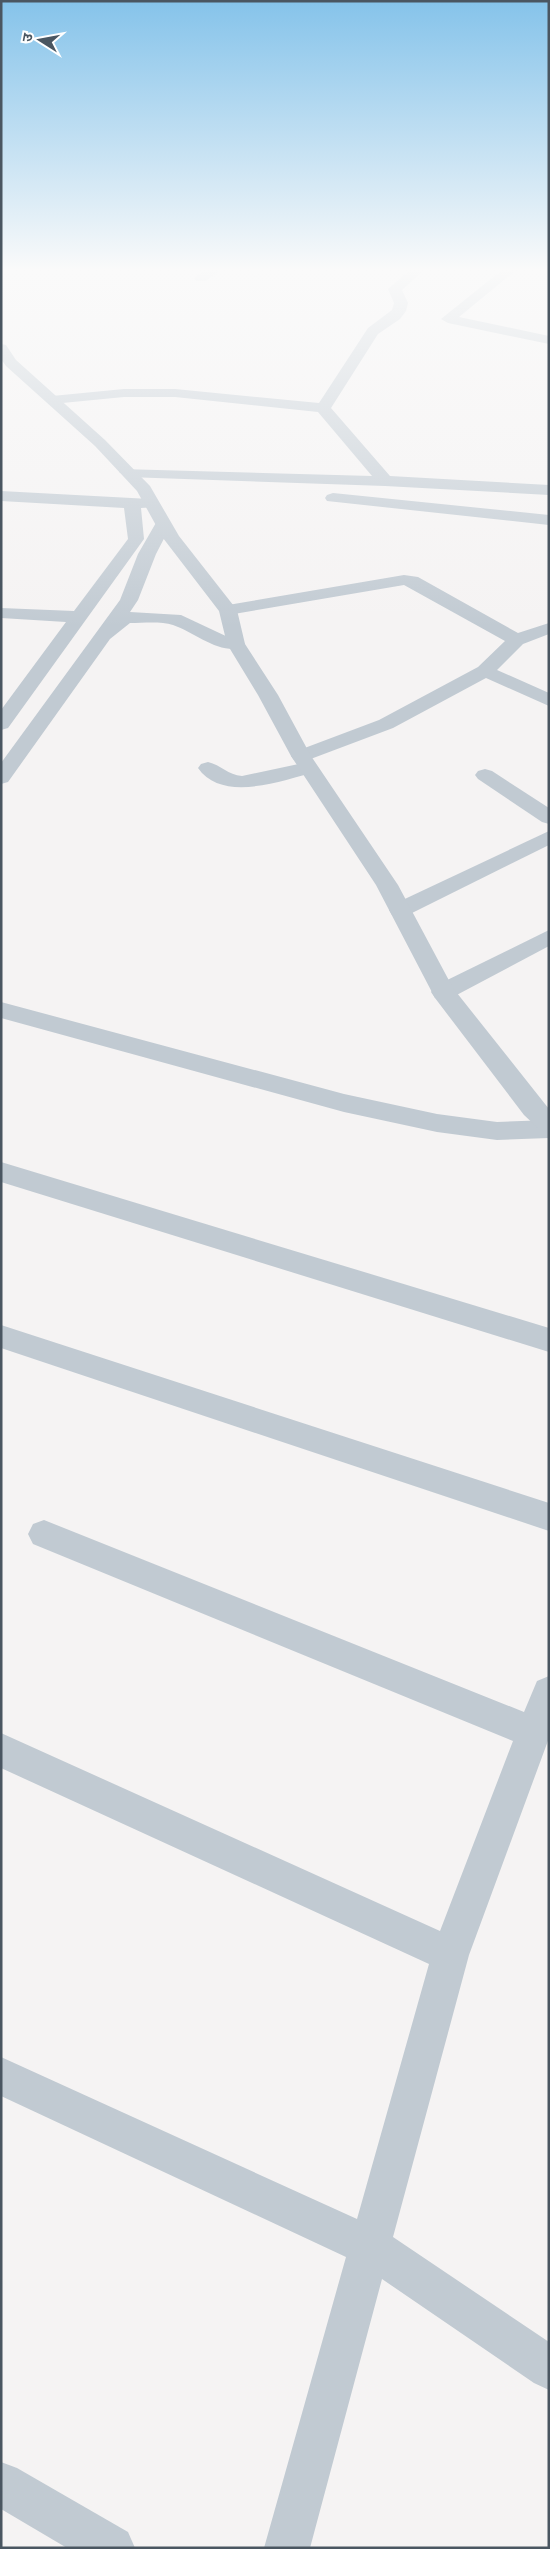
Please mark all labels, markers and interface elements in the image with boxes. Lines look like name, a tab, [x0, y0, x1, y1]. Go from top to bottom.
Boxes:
north arrow	[15, 15, 65, 65]
text: उ	[19, 31, 36, 43]

